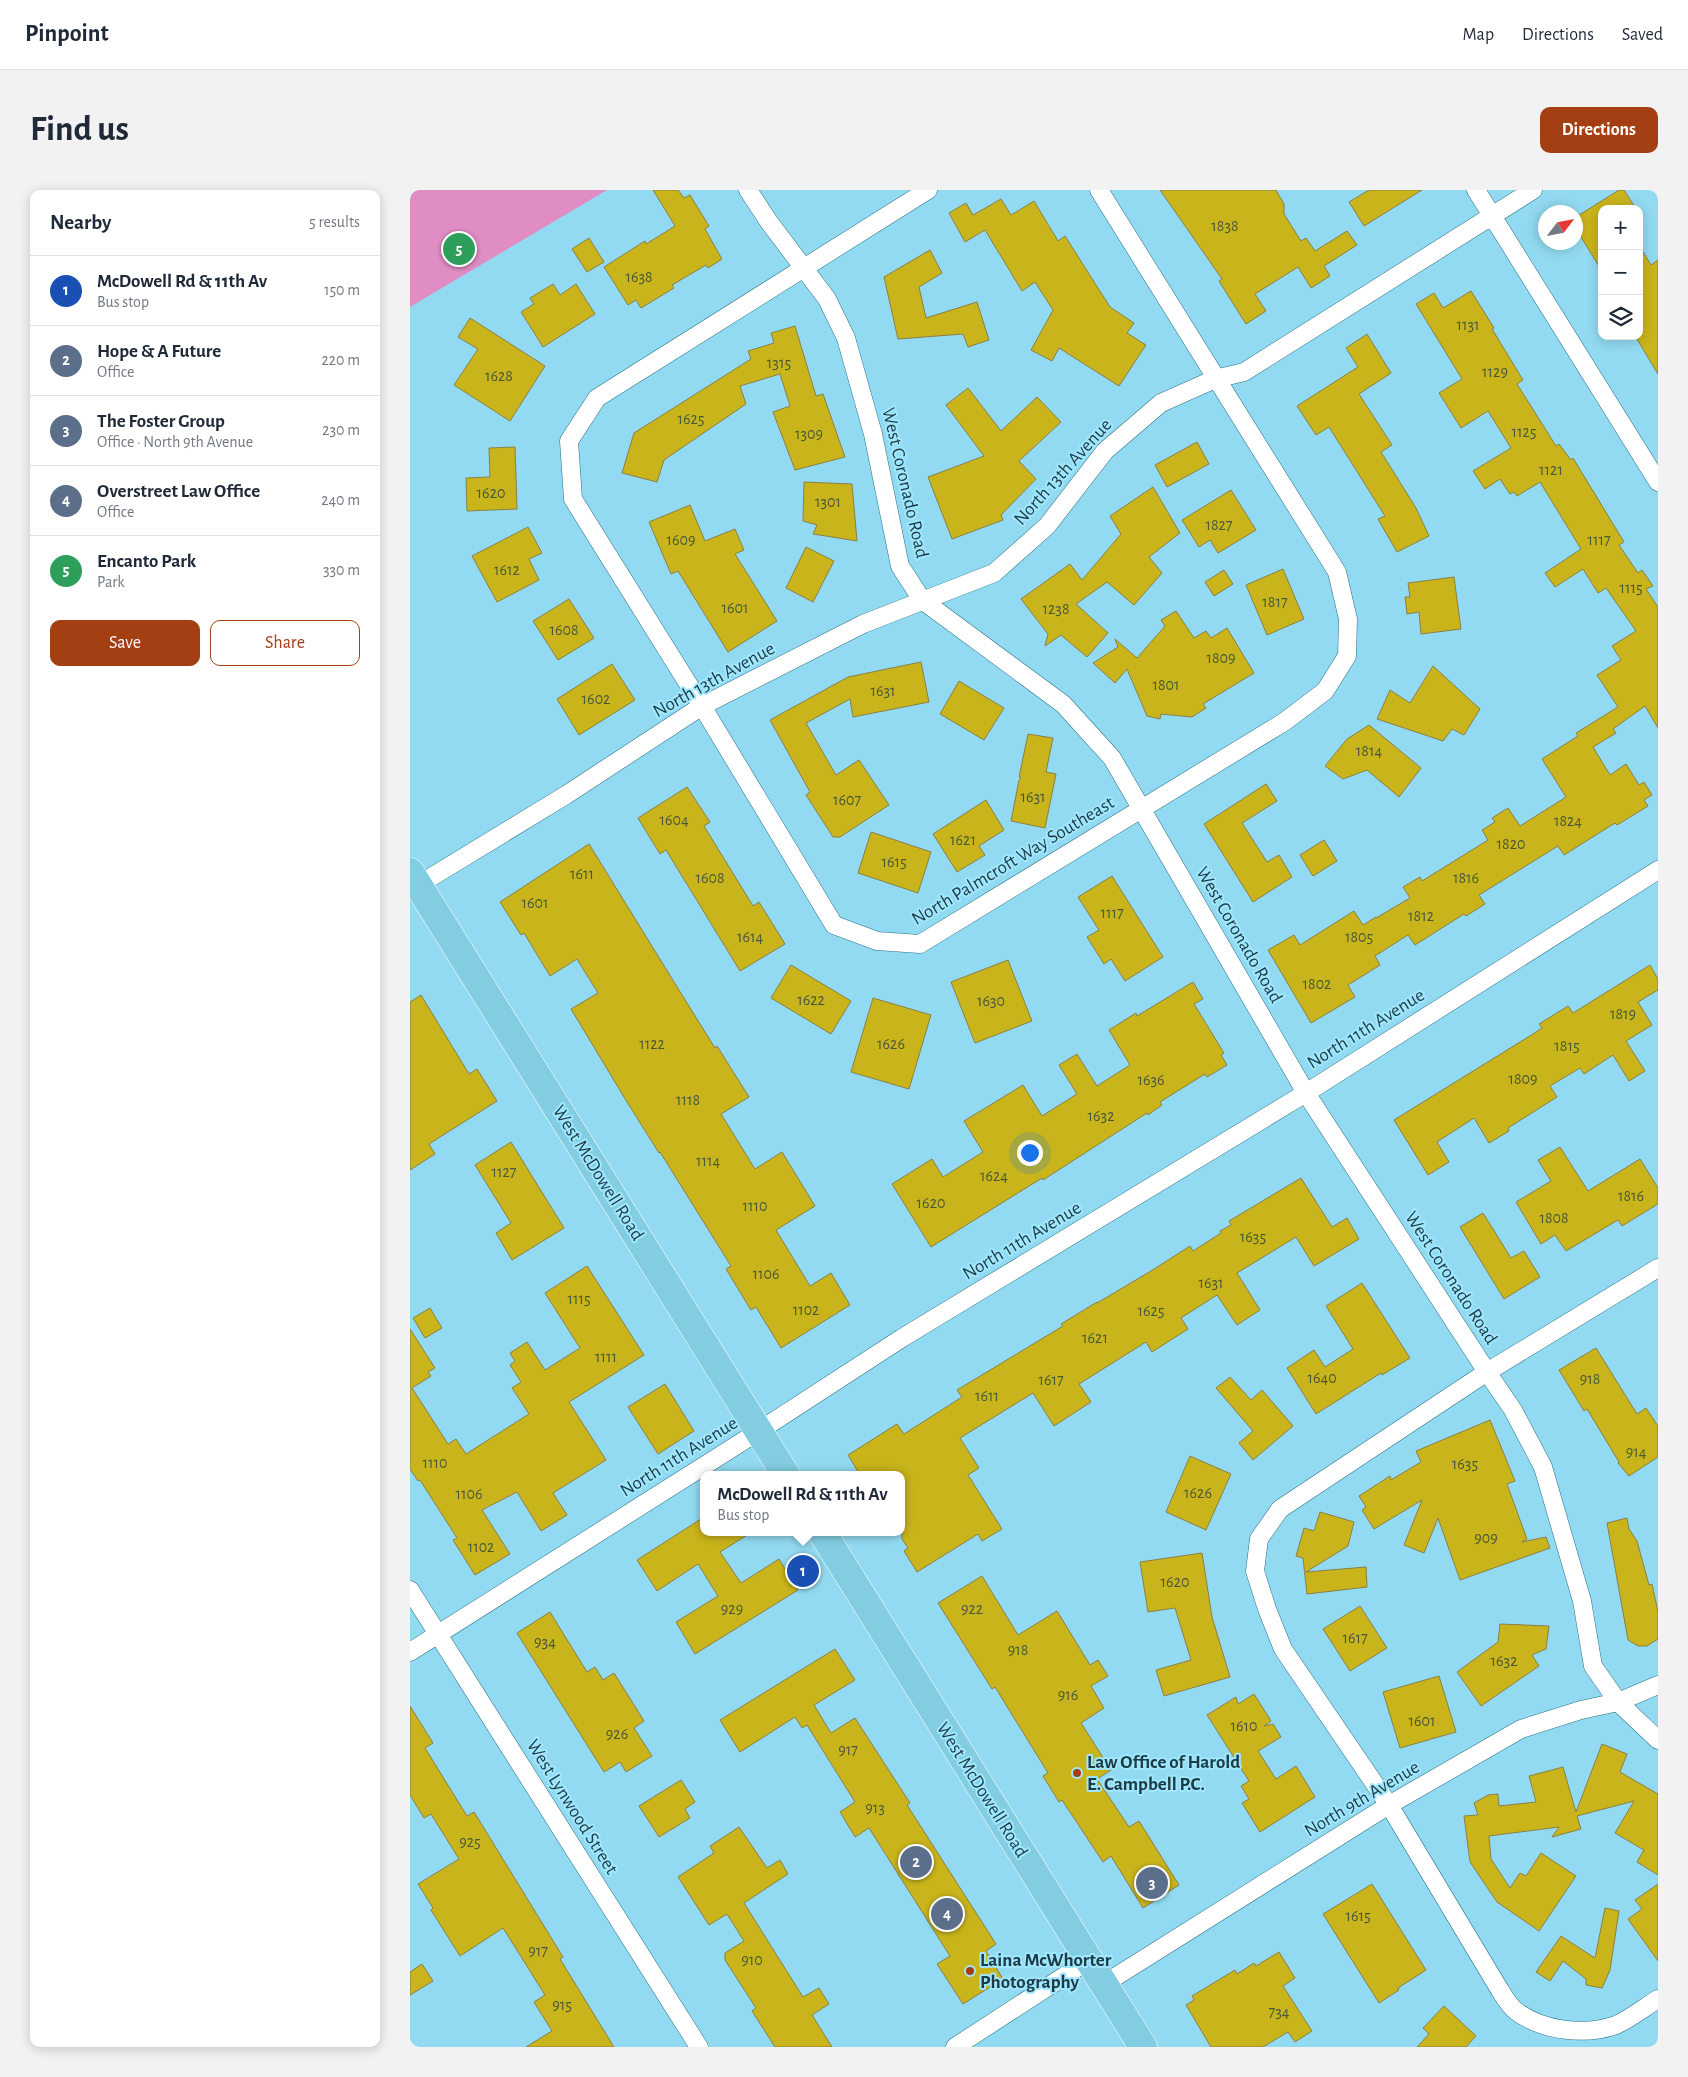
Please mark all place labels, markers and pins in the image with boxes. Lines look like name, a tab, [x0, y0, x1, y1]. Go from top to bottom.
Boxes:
pin: 5	[443, 230, 475, 268]
pin: 1	[787, 1552, 819, 1590]
place label: Law Office of Harold E. Campbell P.C.	[1087, 1753, 1240, 1794]
marker: Law Office of Harold E. Campbell P.C.	[1071, 1767, 1083, 1779]
pin: 2	[900, 1843, 932, 1881]
pin: 3	[1136, 1864, 1168, 1902]
pin: 4	[931, 1895, 963, 1933]
place label: Laina McWhorter Photography	[980, 1951, 1112, 1992]
marker: Laina McWhorter Photography	[964, 1965, 976, 1977]

